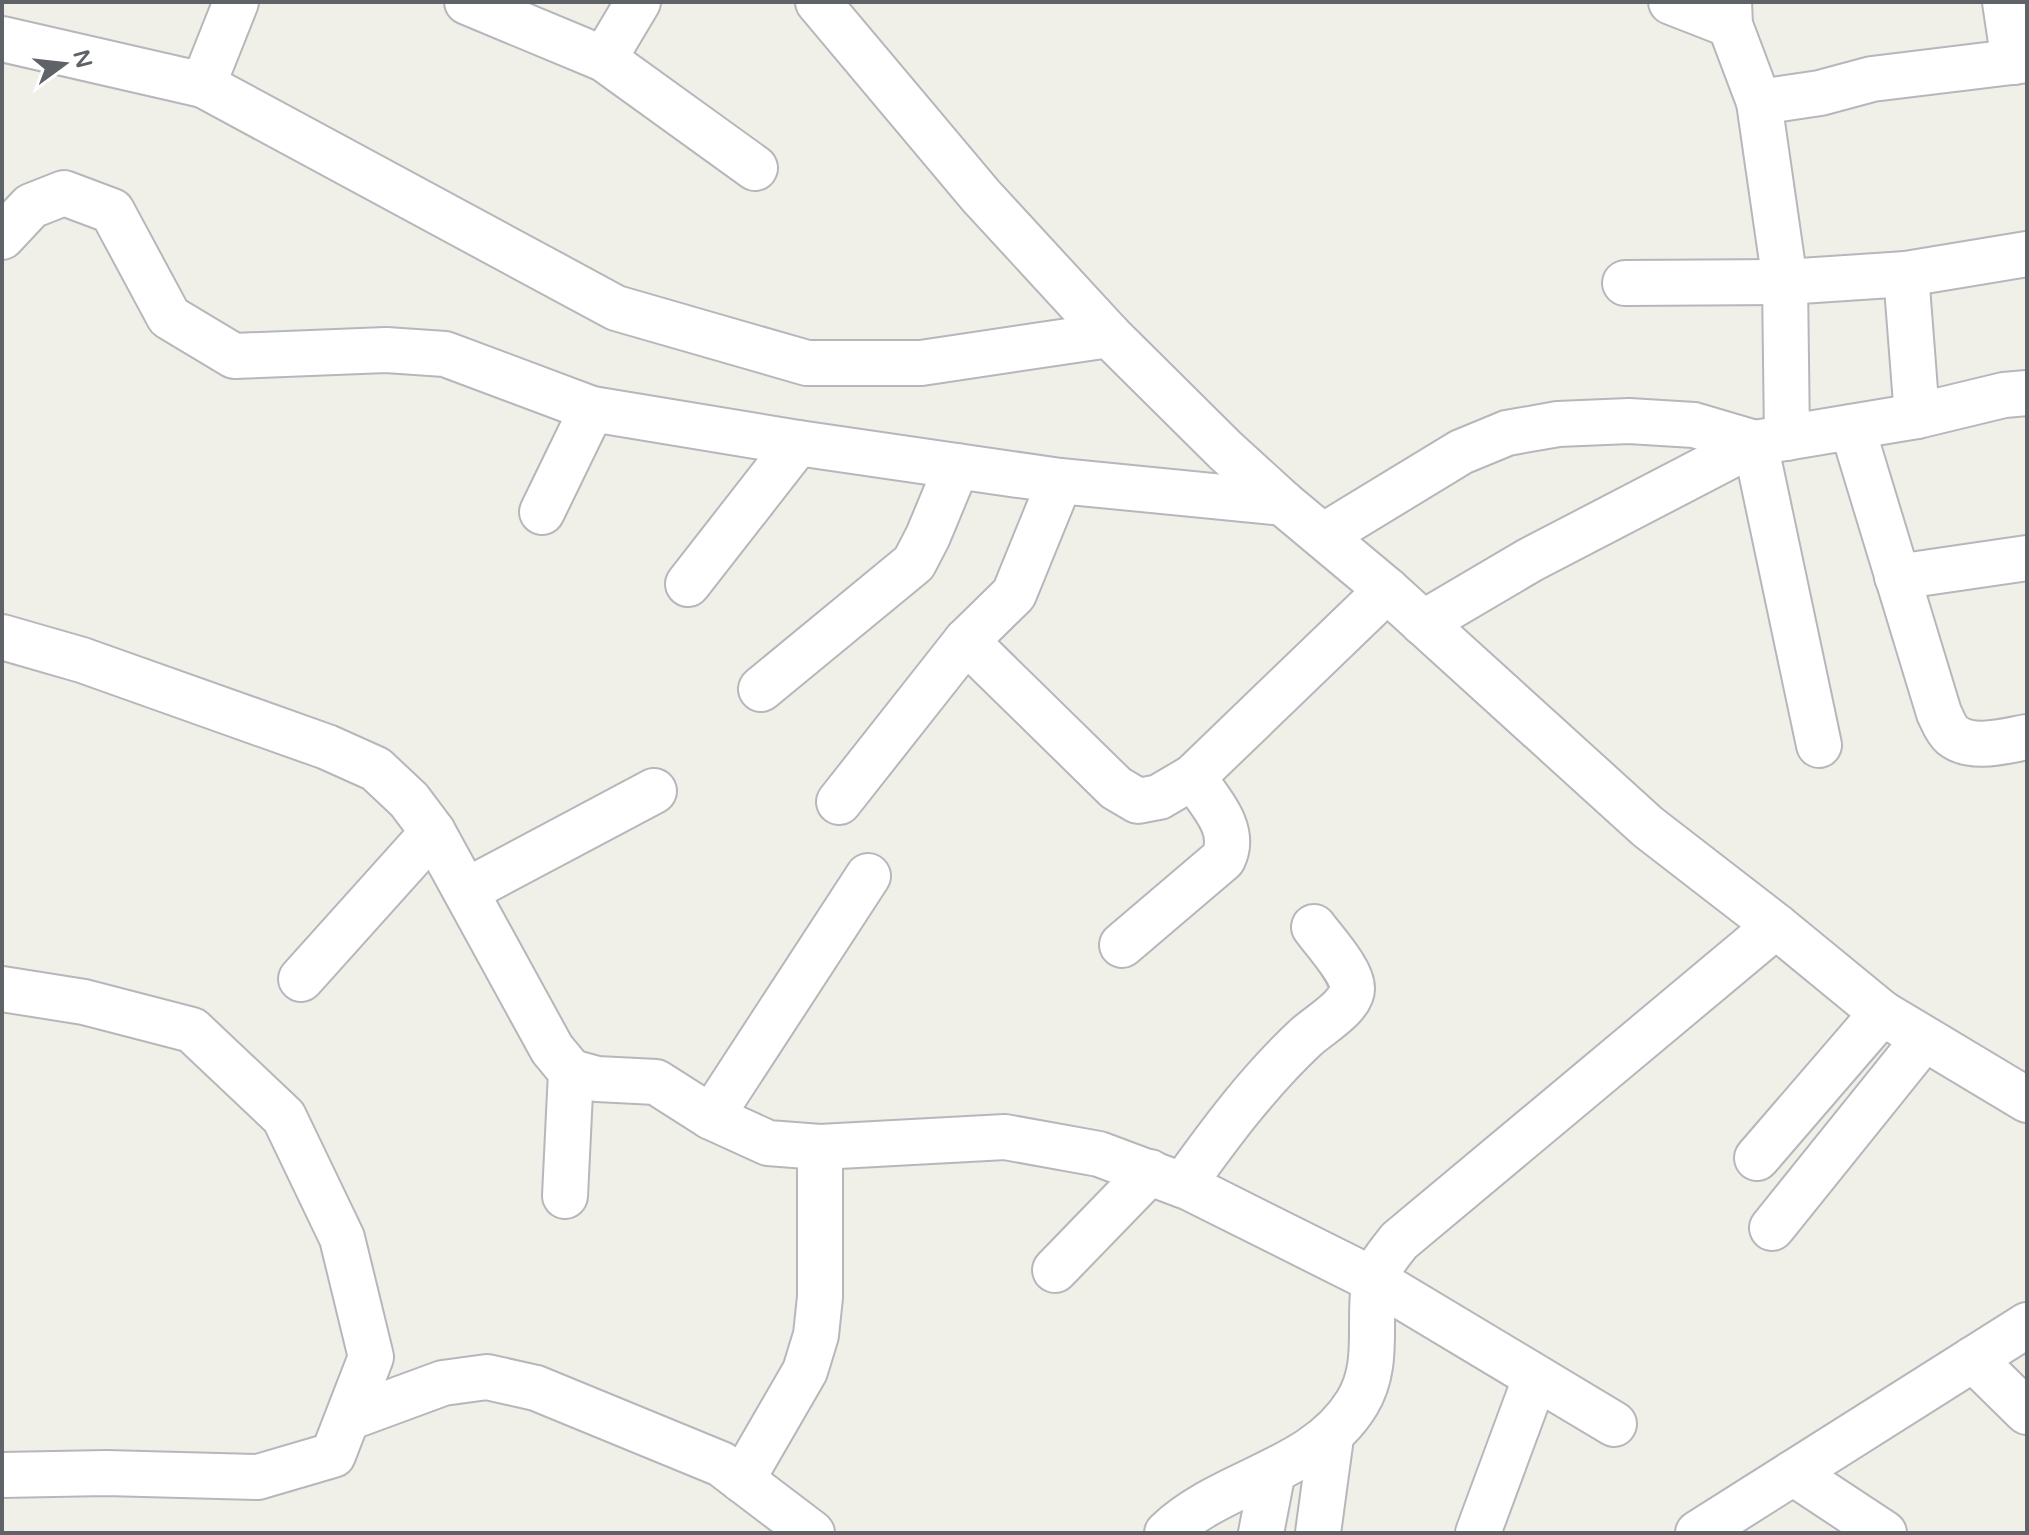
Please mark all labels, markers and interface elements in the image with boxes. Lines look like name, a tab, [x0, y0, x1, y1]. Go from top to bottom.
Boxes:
north arrow	[24, 24, 104, 104]
text: N	[68, 47, 97, 71]

